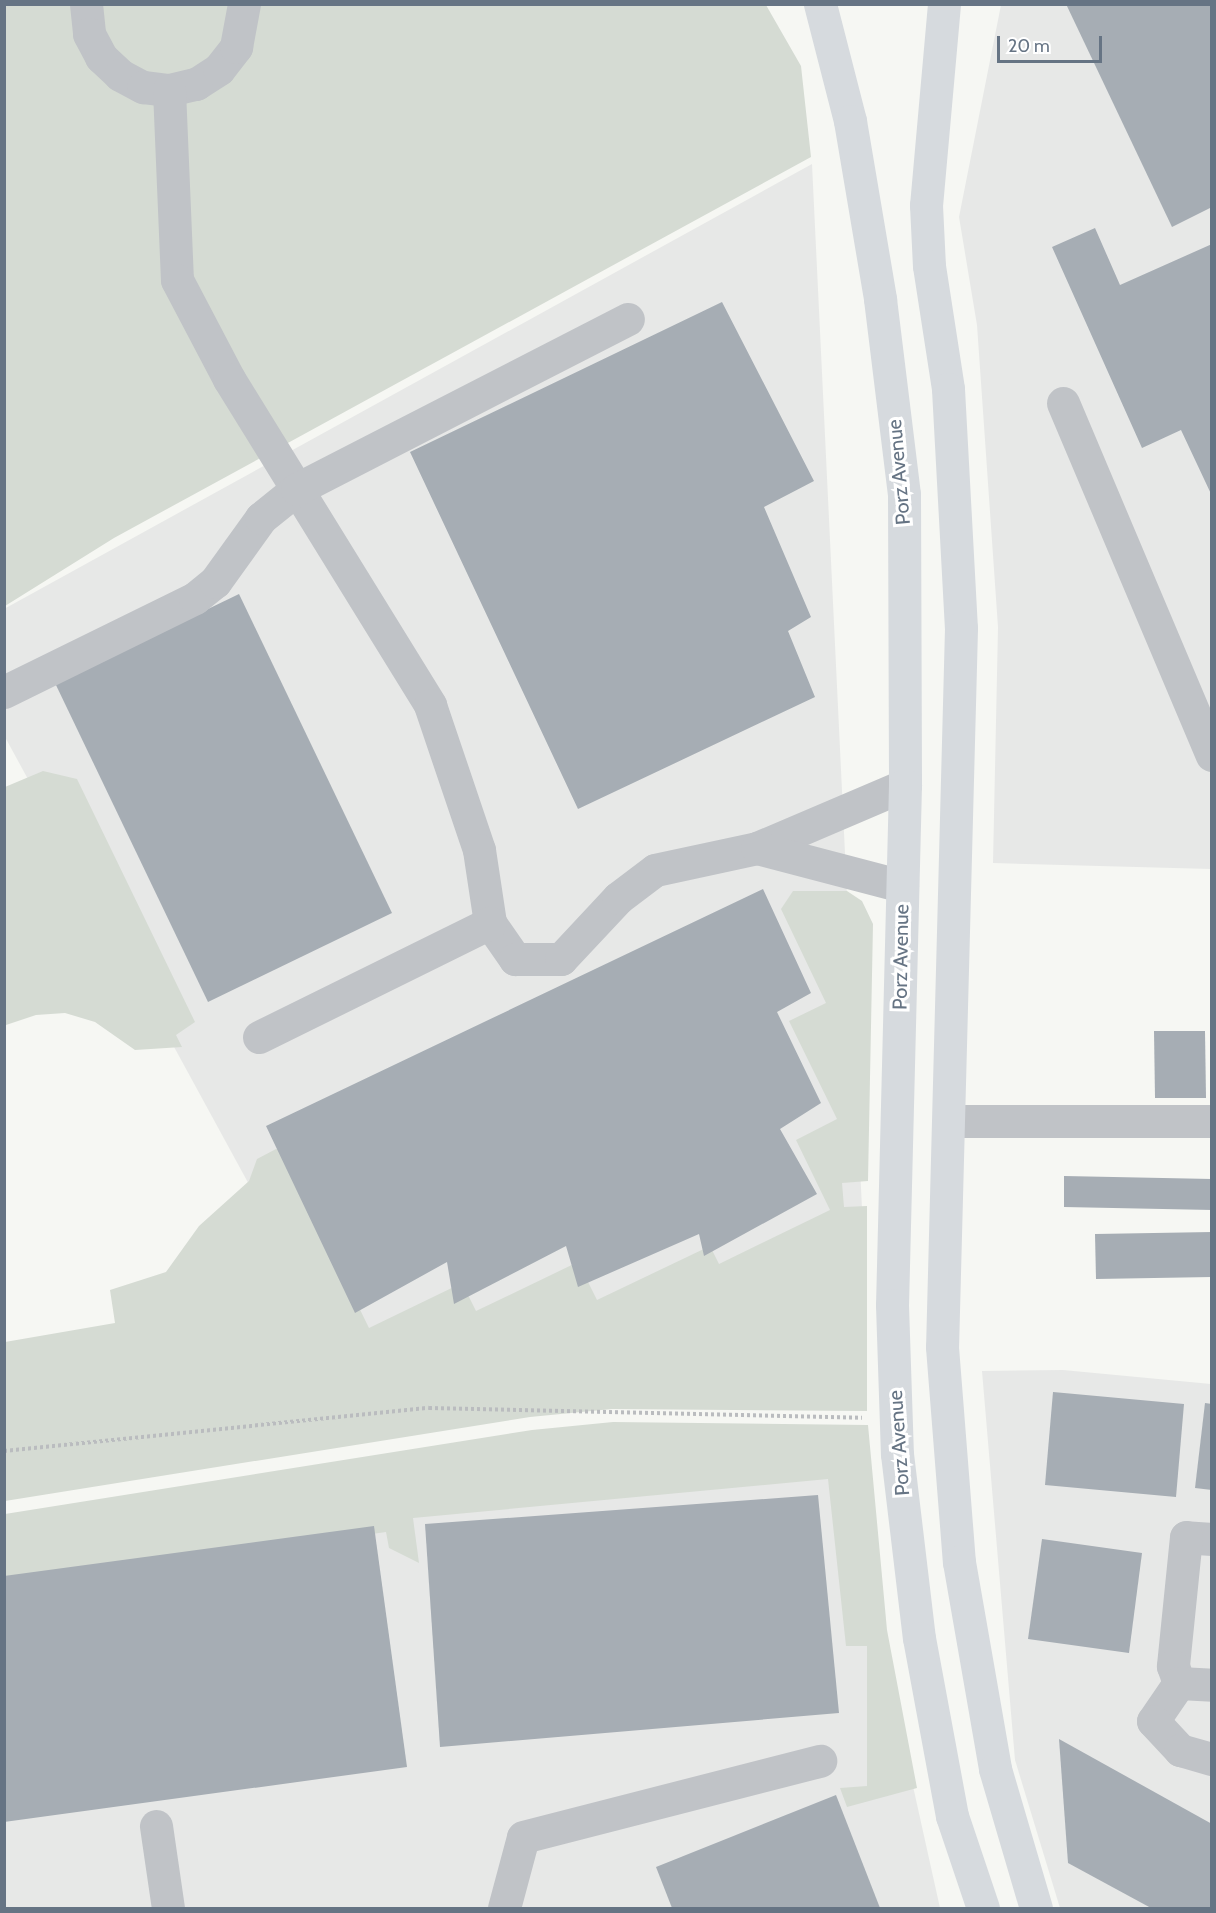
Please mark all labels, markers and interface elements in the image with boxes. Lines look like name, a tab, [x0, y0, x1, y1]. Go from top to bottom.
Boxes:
scale bar	[1000, 24, 1105, 62]
text: 20 m	[1008, 35, 1050, 57]
street label: Porz Avenue	[882, 418, 916, 526]
street label: Porz Avenue	[888, 904, 914, 1010]
street label: Porz Avenue	[883, 1389, 915, 1497]

